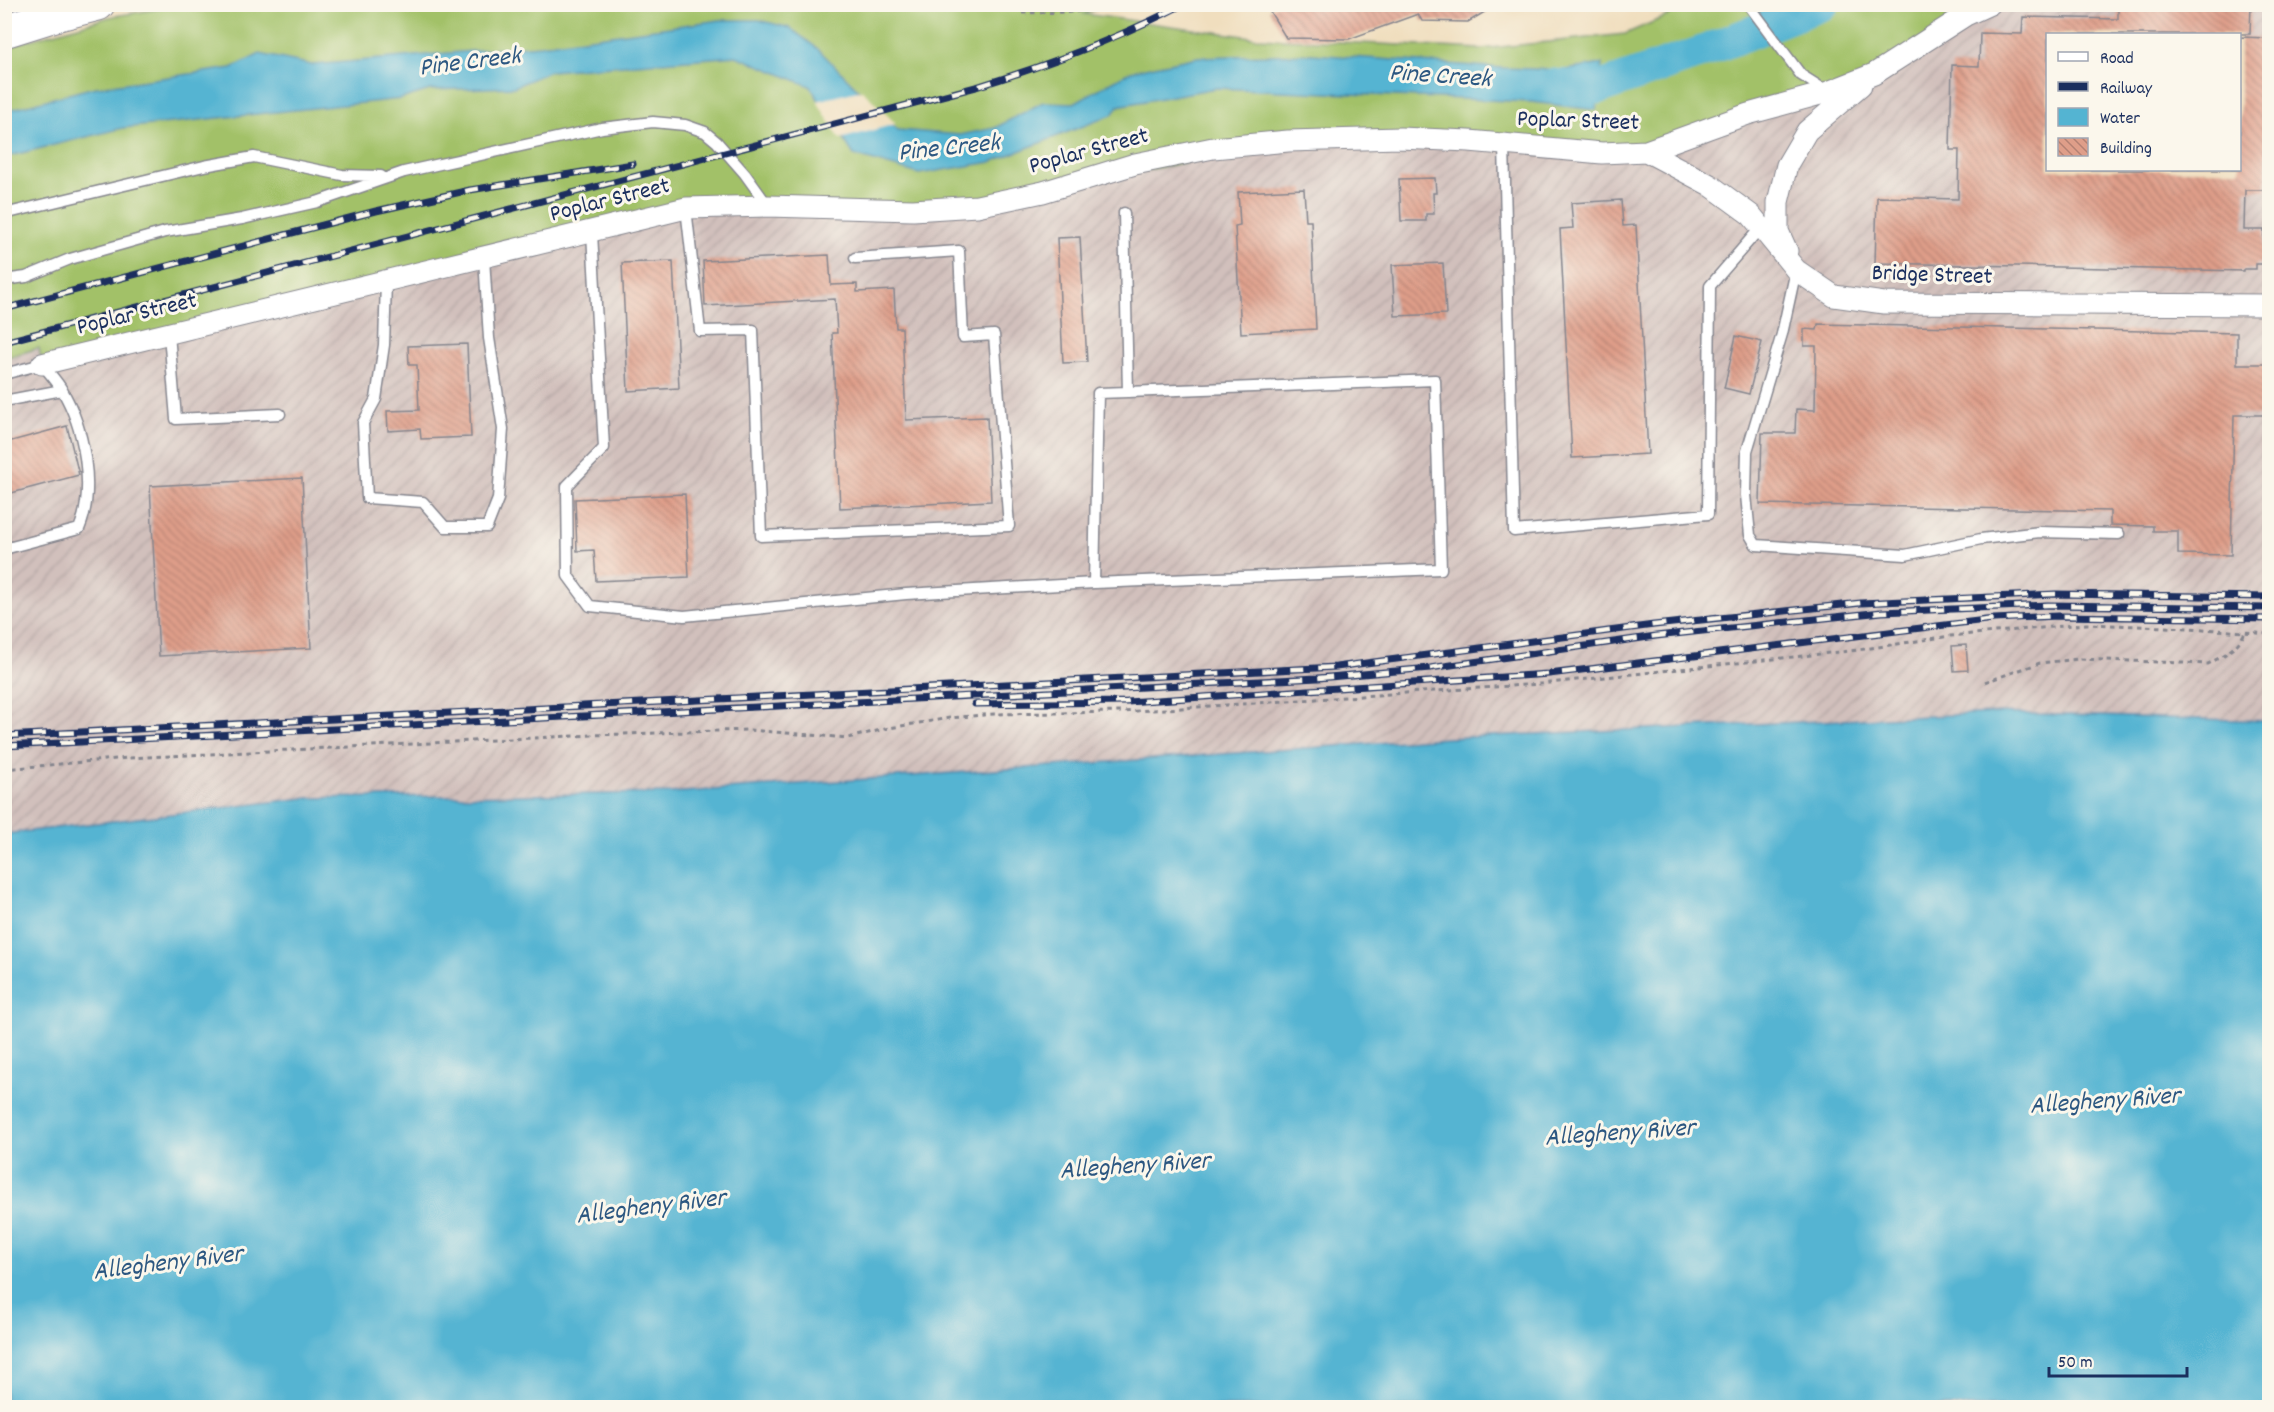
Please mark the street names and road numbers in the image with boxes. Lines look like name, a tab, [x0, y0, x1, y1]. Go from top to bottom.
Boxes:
street label: Poplar Street	[1516, 103, 1640, 141]
street label: Poplar Street	[1026, 120, 1153, 184]
street label: Poplar Street	[547, 170, 674, 232]
street label: Bridge Street	[1871, 257, 1993, 295]
street label: Poplar Street	[74, 285, 201, 345]

